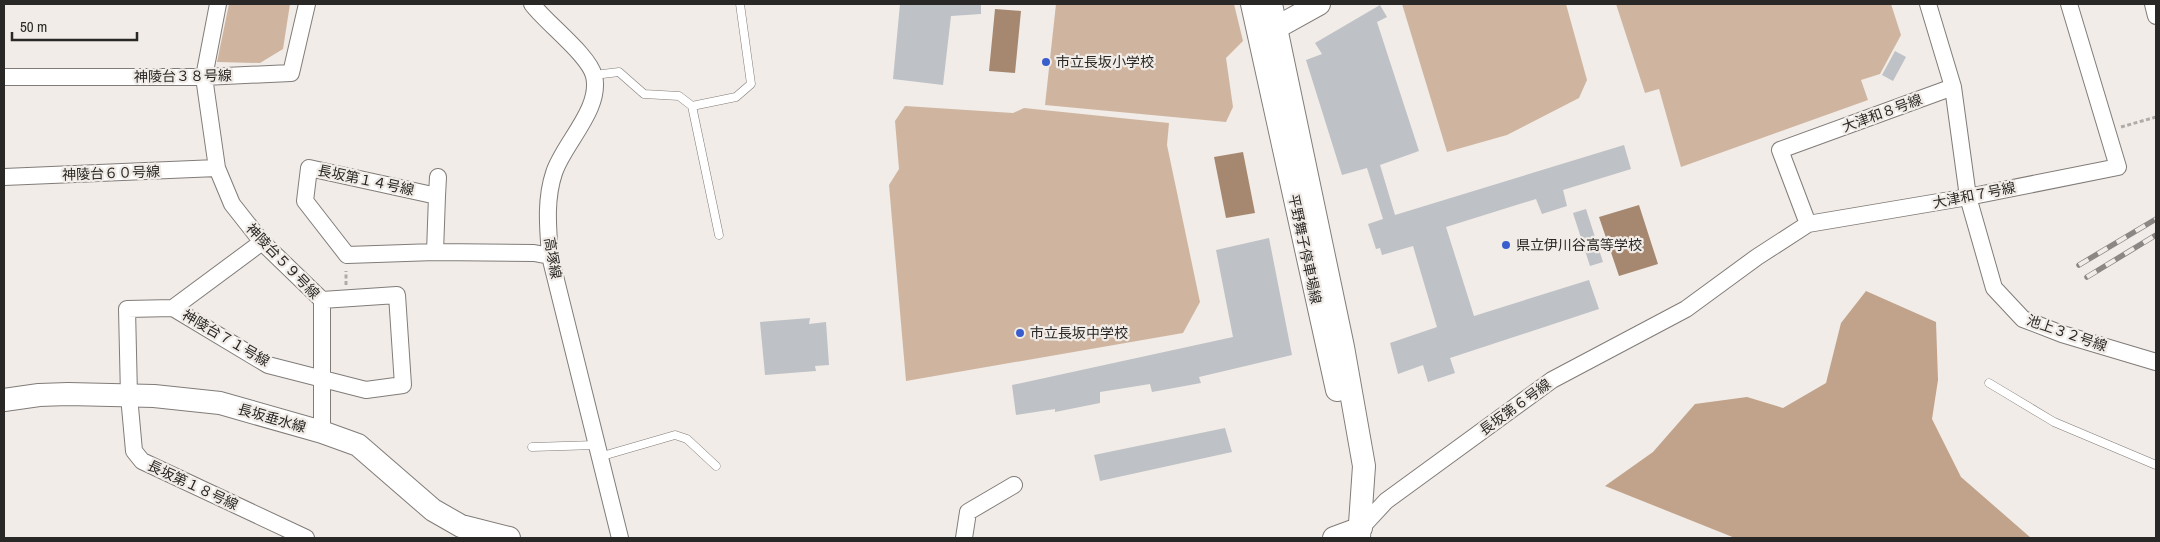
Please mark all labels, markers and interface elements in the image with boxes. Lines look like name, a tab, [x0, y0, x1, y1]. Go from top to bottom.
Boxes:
scale bar	[12, 10, 138, 42]
text: 50 m	[20, 16, 47, 37]
place label: 市立長坂小学校	[1056, 53, 1154, 71]
marker: 市立長坂小学校	[1040, 56, 1052, 68]
street label: 神陵台３８号線	[134, 66, 232, 86]
street label: 大津和８号線	[1839, 90, 1925, 136]
street label: 長坂第１４号線	[316, 161, 416, 199]
street label: 神陵台６０号線	[62, 162, 160, 184]
street label: 大津和７号線	[1931, 178, 2017, 212]
street label: 平野舞子停車場線	[1285, 192, 1325, 306]
street label: 神陵台５９号線	[242, 220, 324, 302]
street label: 高塚線	[540, 236, 566, 280]
place label: 県立伊川谷高等学校	[1516, 236, 1642, 254]
marker: 県立伊川谷高等学校	[1500, 239, 1512, 251]
street label: 神陵台７１号線	[179, 306, 273, 370]
street label: 池上３２号線	[2024, 311, 2110, 355]
place label: 市立長坂中学校	[1030, 324, 1128, 342]
marker: 市立長坂中学校	[1014, 327, 1026, 339]
street label: 長坂第６号線	[1476, 375, 1554, 439]
street label: 長坂垂水線	[236, 400, 308, 436]
street label: 長坂第１８号線	[145, 456, 241, 514]

